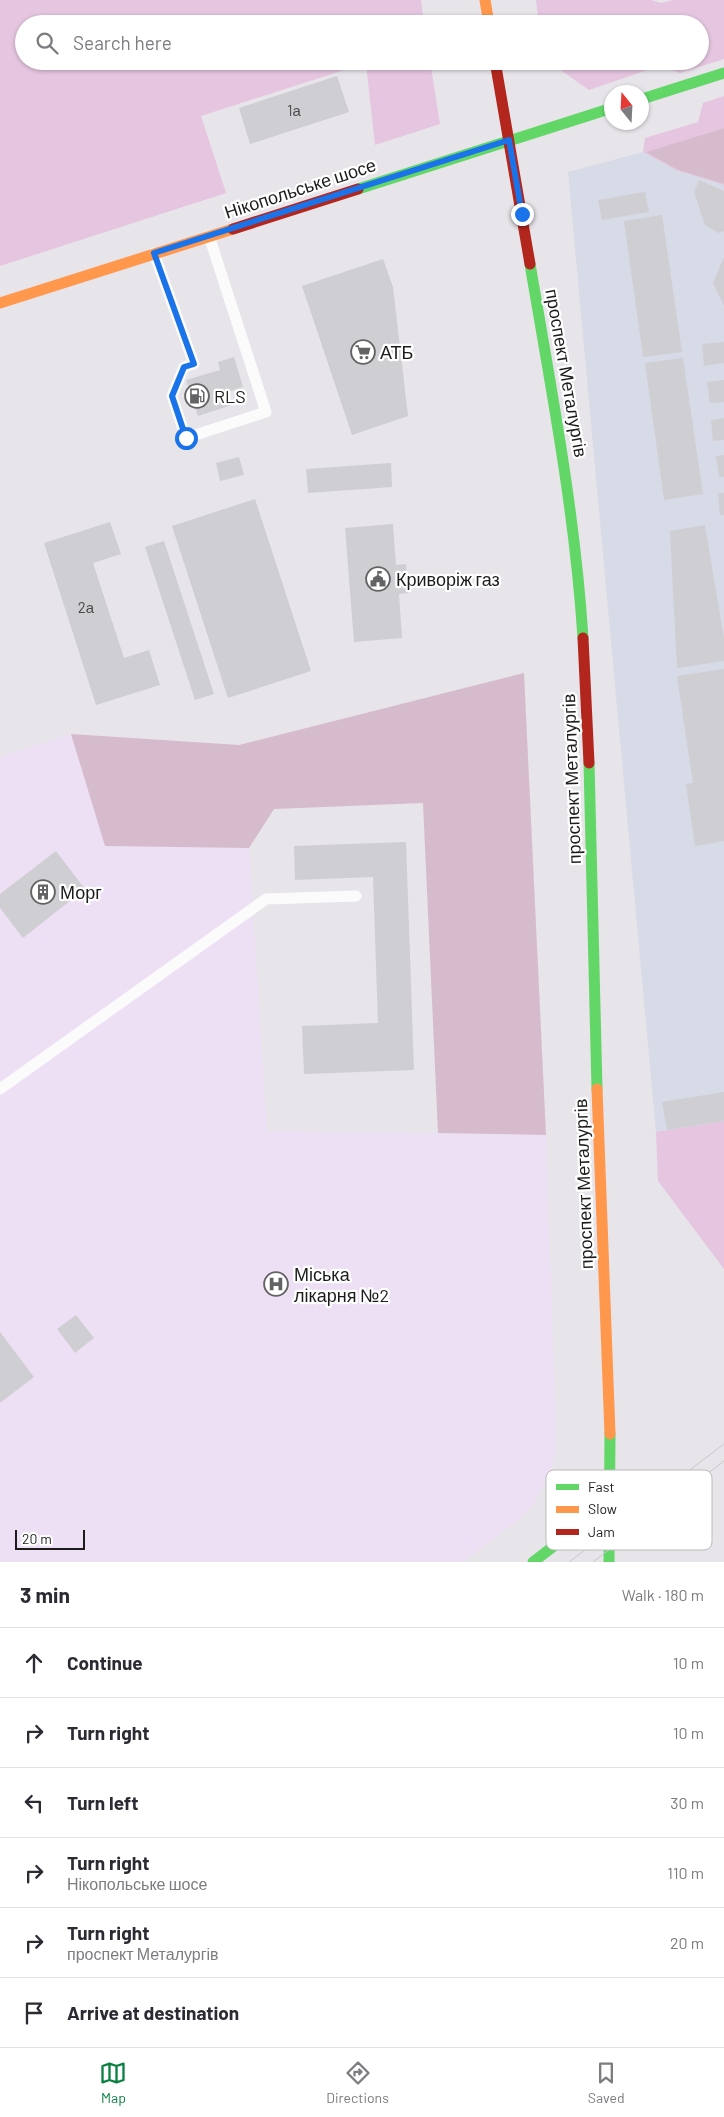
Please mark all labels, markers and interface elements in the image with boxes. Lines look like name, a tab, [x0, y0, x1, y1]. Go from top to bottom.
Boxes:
search box	[15, 15, 709, 70]
icon: search	[33, 29, 61, 57]
text: Search here	[73, 31, 172, 54]
north arrow	[604, 85, 649, 130]
house number: 1а	[287, 101, 301, 119]
street label: Нікопольське шосе	[222, 153, 378, 223]
route end	[511, 203, 534, 226]
street label: проспект Металургів	[541, 287, 593, 459]
supermarket icon: АТБ	[350, 339, 376, 365]
place label: АТБ	[380, 341, 413, 363]
fuel station icon: RLS	[184, 383, 210, 409]
place label: RLS	[214, 385, 246, 407]
route start	[175, 427, 198, 450]
public building icon: Криворіж газ	[365, 566, 391, 592]
place label: Криворіж газ	[396, 568, 500, 590]
house number: 2а	[78, 598, 95, 616]
street label: проспект Металургів	[557, 693, 585, 865]
building icon: Морг	[30, 879, 56, 905]
place label: Морг	[60, 881, 102, 903]
street label: проспект Металургів	[569, 1098, 597, 1270]
place label: Міська лікарня №2	[294, 1263, 389, 1306]
hospital icon: Міська лікарня №2	[263, 1271, 289, 1297]
legend	[546, 1470, 712, 1550]
text: Fast	[588, 1478, 614, 1495]
text: Slow	[588, 1500, 617, 1517]
text: Jam	[588, 1523, 615, 1540]
scale bar	[15, 1527, 85, 1550]
text: 20 m	[22, 1530, 52, 1547]
text: 3 min	[20, 1582, 70, 1607]
text: Walk · 180 m	[622, 1585, 704, 1604]
icon: ahead	[20, 1649, 48, 1677]
text: Continue	[67, 1651, 143, 1674]
text: 10 m	[673, 1653, 704, 1672]
icon: right	[20, 1719, 48, 1747]
text: Turn right	[67, 1721, 149, 1744]
text: 10 m	[673, 1723, 704, 1742]
icon: left	[20, 1789, 48, 1817]
text: Turn left	[67, 1791, 138, 1814]
text: 30 m	[670, 1793, 704, 1812]
text: Turn right	[67, 1851, 149, 1874]
icon: right	[20, 1859, 48, 1887]
text: 110 m	[667, 1863, 704, 1882]
text: Нікопольське шосе	[67, 1874, 207, 1893]
text: Turn right	[67, 1921, 149, 1944]
icon: right	[20, 1929, 48, 1957]
text: 20 m	[670, 1933, 704, 1952]
text: проспект Металургів	[67, 1944, 219, 1963]
icon: arrive	[20, 1999, 48, 2027]
text: Arrive at destination	[67, 2001, 239, 2024]
tab: Map	[99, 2059, 127, 2106]
tab: Directions	[326, 2059, 389, 2106]
tab: Saved	[588, 2059, 625, 2106]

